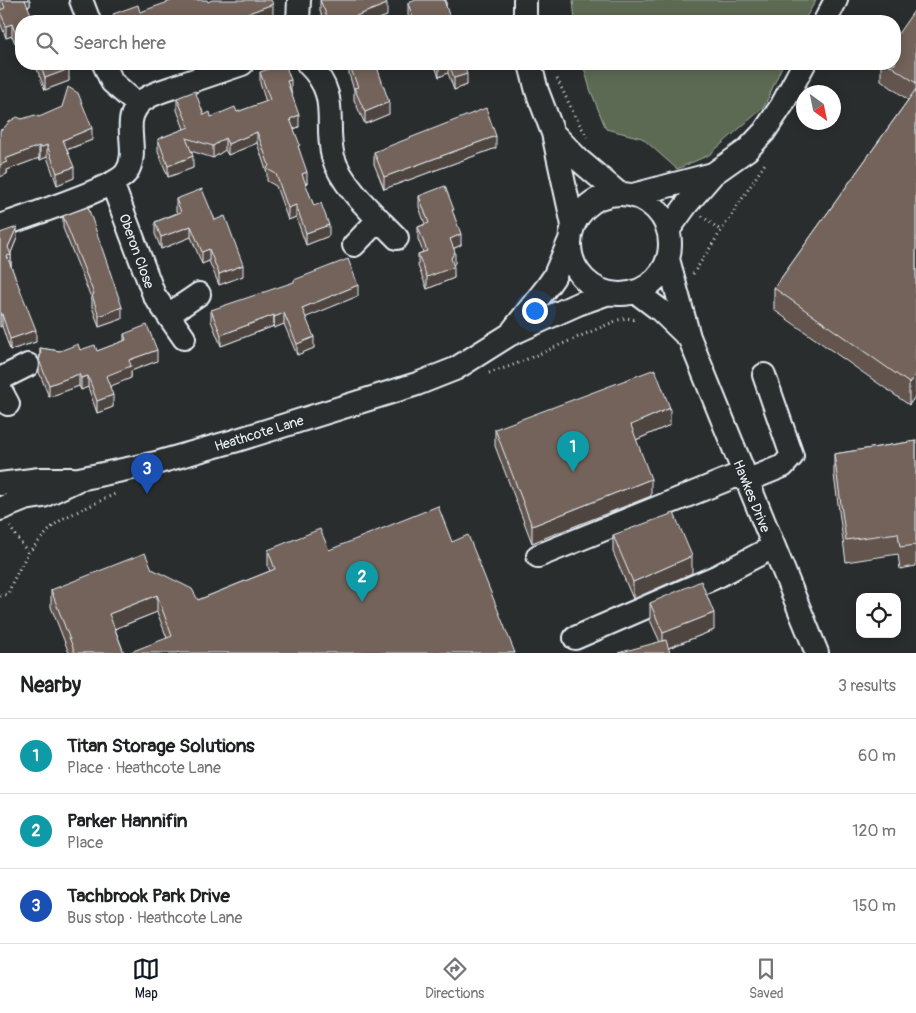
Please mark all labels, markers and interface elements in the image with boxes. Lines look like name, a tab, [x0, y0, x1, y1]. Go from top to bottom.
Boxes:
search box	[15, 15, 901, 70]
icon: search	[33, 29, 61, 57]
text: Search here	[73, 31, 166, 55]
north arrow	[796, 85, 841, 130]
street label: Oberon Close	[115, 211, 158, 291]
your location	[522, 298, 548, 324]
street label: Heathcote Lane	[212, 412, 306, 455]
pin: 1	[557, 431, 589, 472]
pin: 3	[131, 453, 163, 494]
street label: Hawkes Drive	[729, 457, 774, 535]
pin: 2	[346, 561, 378, 602]
map controls	[856, 593, 901, 638]
button: locate	[856, 593, 901, 638]
text: Nearby	[20, 672, 81, 699]
text: 3 results	[838, 676, 896, 696]
text: Titan Storage Solutions	[67, 734, 255, 758]
text: 1	[33, 746, 39, 766]
text: 60 m	[858, 746, 896, 766]
text: Place · Heathcote Lane	[67, 758, 221, 778]
text: Parker Hannifin	[67, 809, 188, 833]
text: 2	[32, 821, 40, 841]
text: 120 m	[852, 821, 896, 841]
text: Place	[67, 833, 103, 853]
text: Tachbrook Park Drive	[67, 884, 230, 908]
text: 3	[32, 896, 40, 916]
text: 150 m	[852, 896, 896, 916]
text: Bus stop · Heathcote Lane	[67, 908, 243, 928]
tab: Map	[132, 955, 160, 1002]
tab: Directions	[425, 955, 484, 1002]
tab: Saved	[749, 955, 784, 1002]

